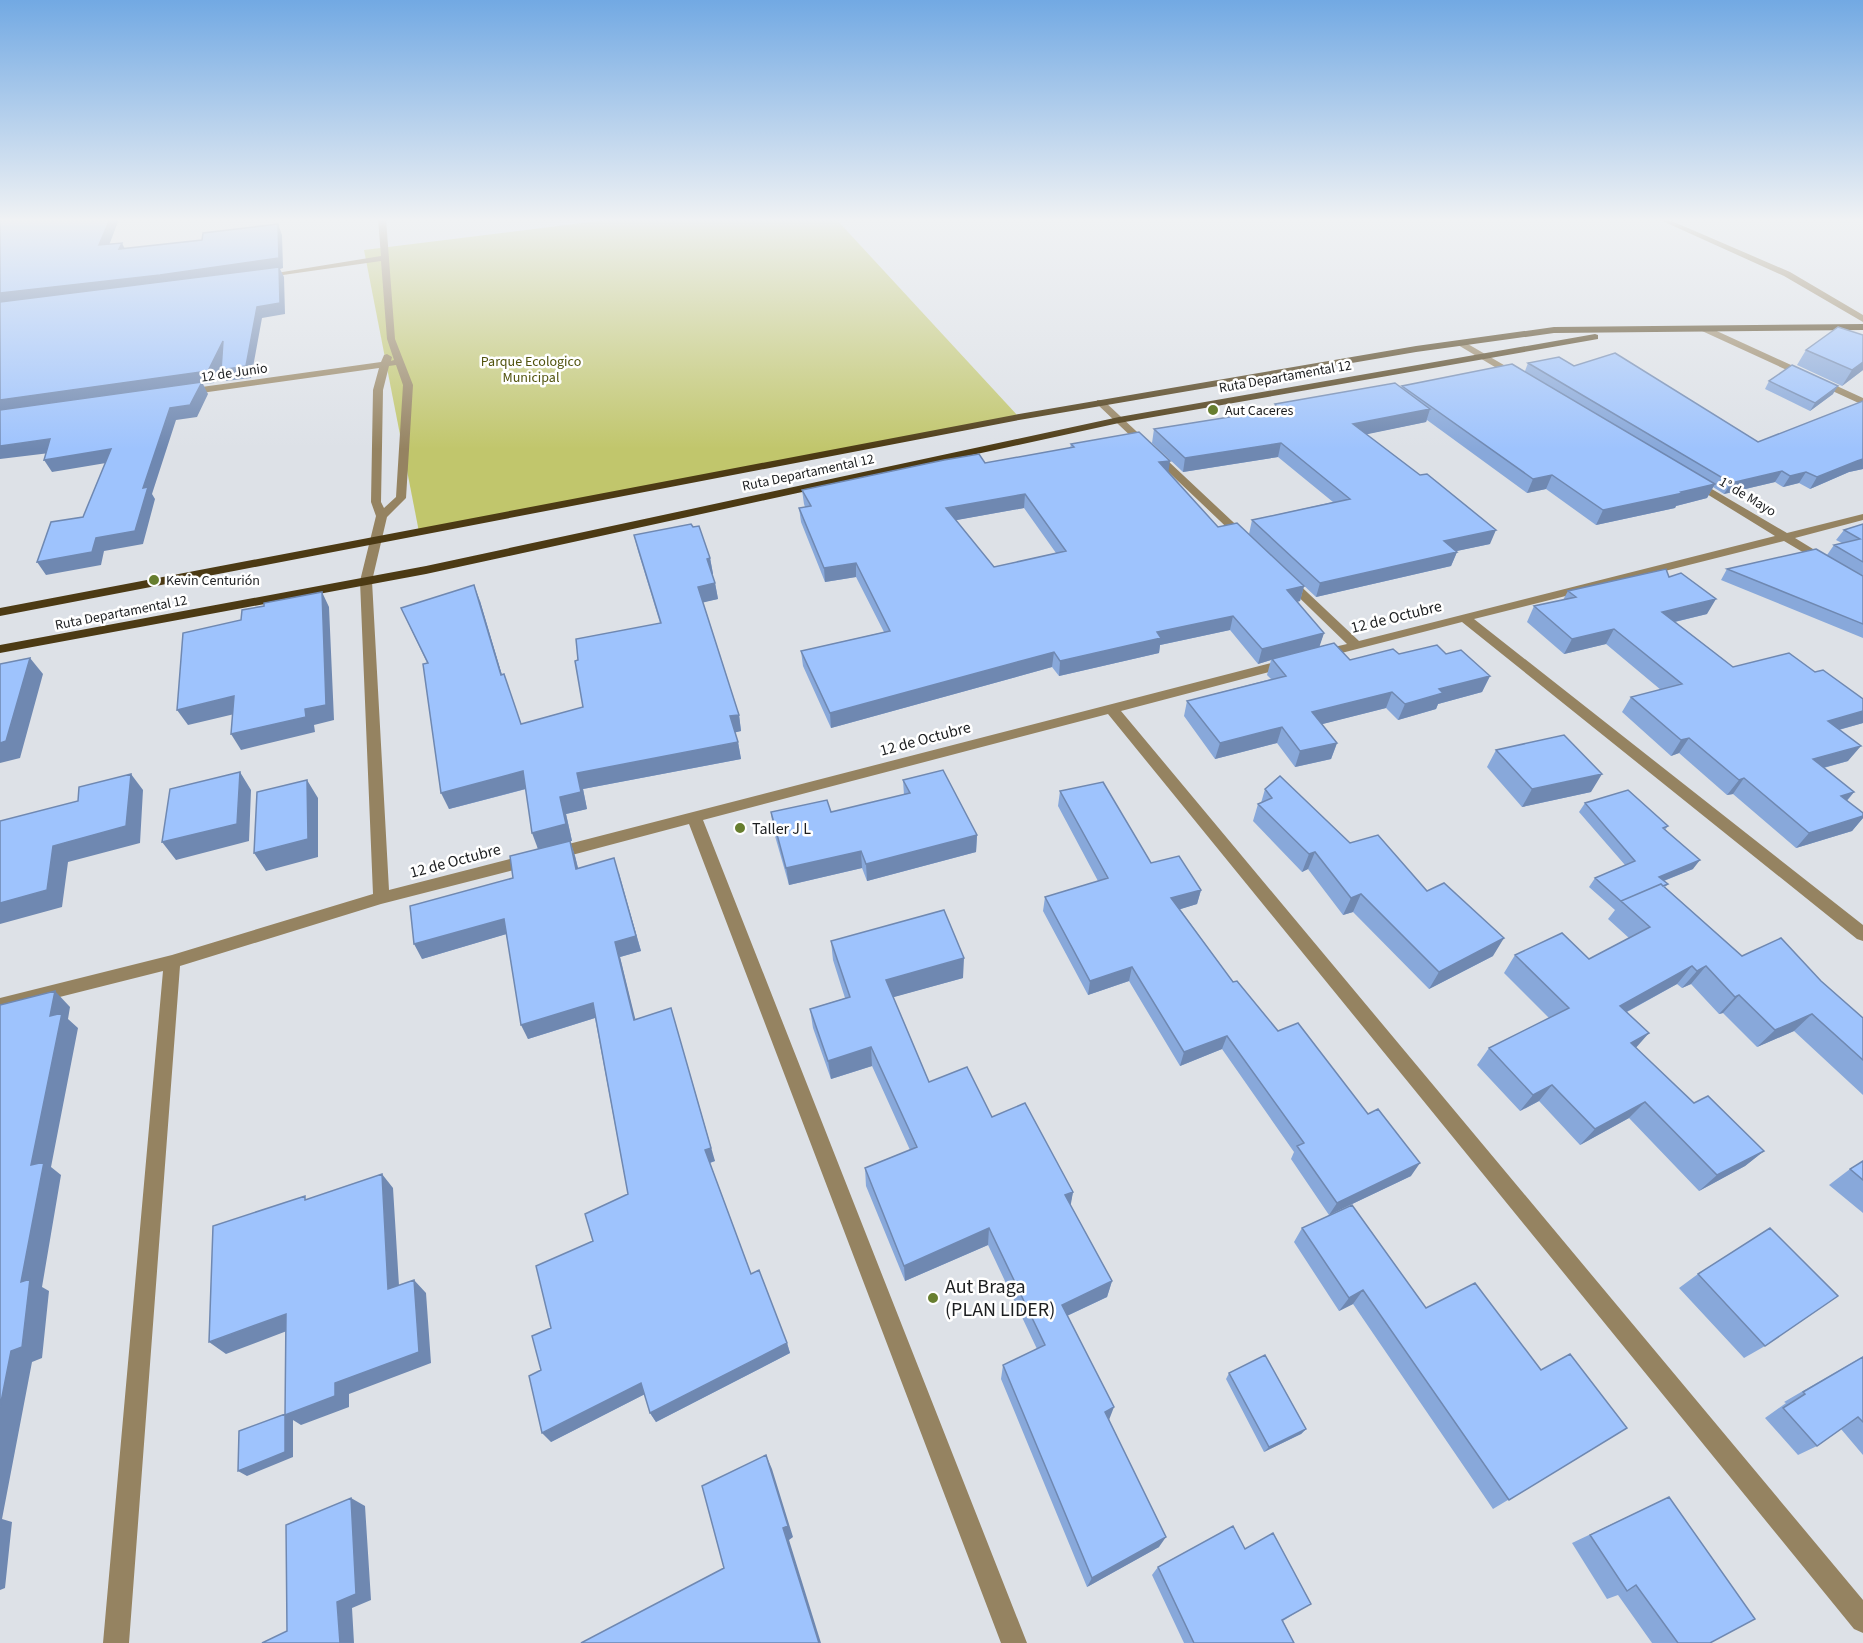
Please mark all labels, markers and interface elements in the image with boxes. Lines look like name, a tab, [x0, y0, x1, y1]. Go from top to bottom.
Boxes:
park label: Parque Ecologico Municipal	[481, 352, 581, 388]
street label: Ruta Departamental 12	[1217, 355, 1353, 399]
street label: 12 de Junio	[199, 358, 269, 388]
place label: Aut Caceres	[1225, 401, 1293, 421]
marker: Aut Caceres	[1206, 403, 1220, 417]
street label: Ruta Departamental 12	[740, 449, 876, 497]
street label: 1° de Mayo	[1715, 472, 1780, 522]
place label: Kevin Centurión	[166, 571, 260, 591]
marker: Kevin Centurión	[147, 573, 161, 587]
street label: Ruta Departamental 12	[53, 590, 189, 636]
street label: 12 de Octubre	[1348, 595, 1444, 639]
street label: 12 de Octubre	[877, 716, 973, 762]
place label: Taller J L	[752, 818, 811, 840]
marker: Taller J L	[733, 821, 747, 835]
street label: 12 de Octubre	[407, 838, 503, 884]
place label: Aut Braga (PLAN LIDER)	[945, 1273, 1055, 1324]
marker: Aut Braga (PLAN LIDER)	[926, 1291, 940, 1305]

